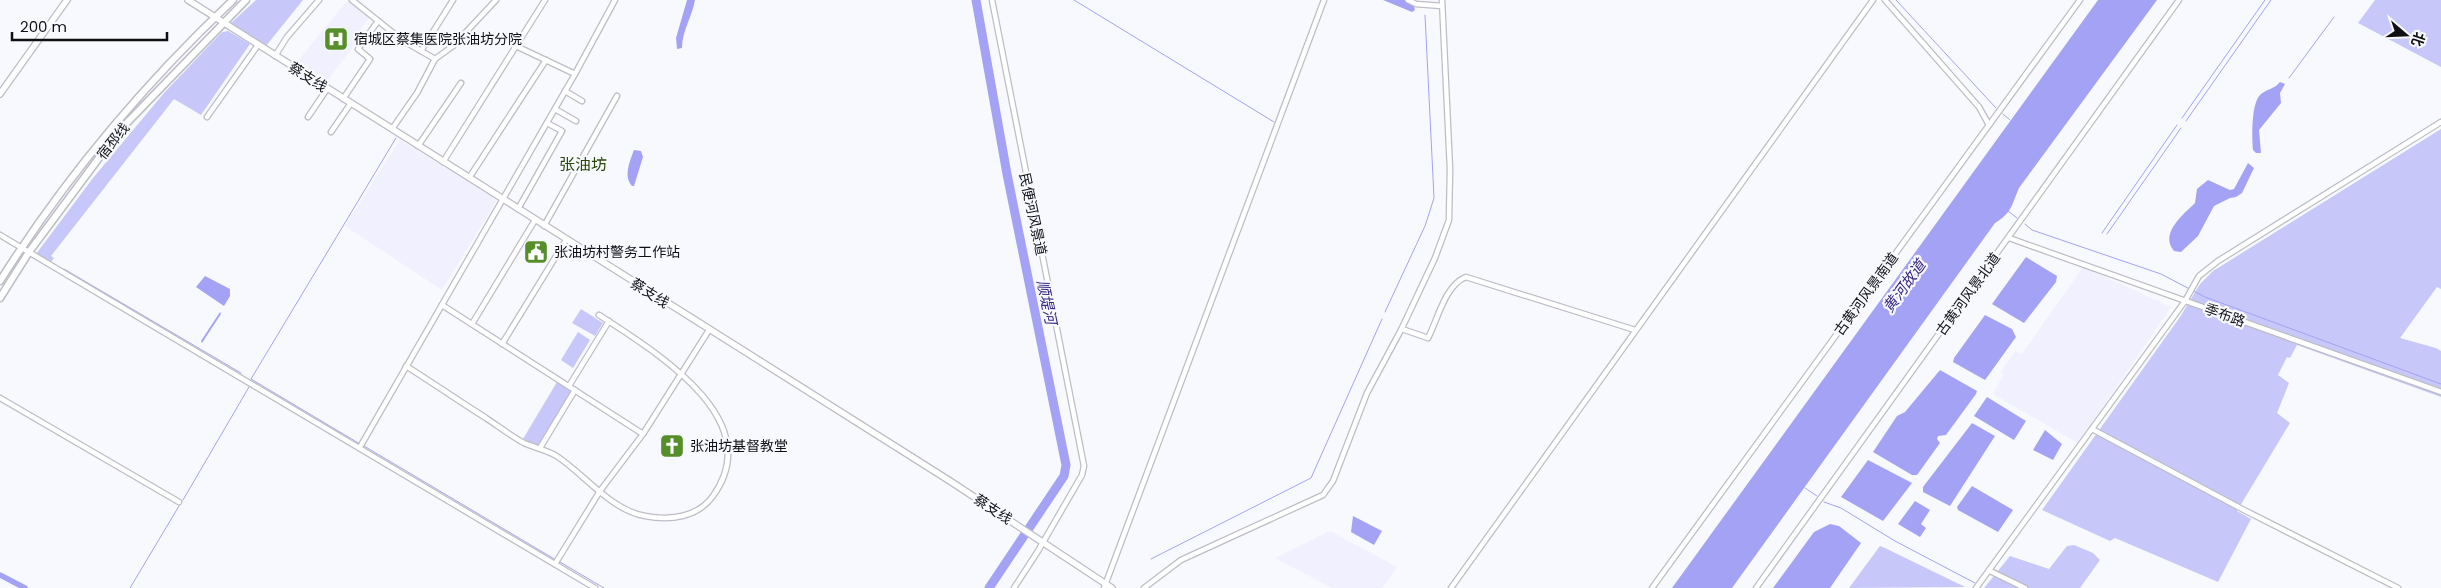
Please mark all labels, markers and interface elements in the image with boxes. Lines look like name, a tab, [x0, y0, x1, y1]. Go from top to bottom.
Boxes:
scale bar	[12, 10, 168, 42]
north arrow	[2381, 10, 2431, 60]
text: 200 m	[20, 16, 67, 37]
hospital icon: 宿城区蔡集医院张油坊分院	[323, 26, 349, 52]
place label: 宿城区蔡集医院张油坊分院	[354, 29, 522, 49]
text: 北	[2407, 29, 2430, 49]
street label: 蔡支线	[285, 57, 331, 97]
street label: 宿邳线	[92, 118, 134, 164]
district label: 张油坊	[559, 153, 607, 176]
street label: 民便河风景道	[1014, 171, 1052, 257]
public building icon: 张油坊村警务工作站	[523, 239, 549, 265]
place label: 张油坊村警务工作站	[554, 242, 680, 262]
street label: 古黄河风景南道	[1829, 248, 1903, 340]
street label: 古黄河风景北道	[1931, 248, 2005, 340]
water label: 黄河故道	[1878, 254, 1931, 316]
street label: 蔡支线	[627, 273, 673, 313]
water label: 顺堤河	[1032, 278, 1063, 329]
street label: 季布路	[2202, 298, 2248, 332]
church icon: 张油坊基督教堂	[659, 433, 685, 459]
place label: 张油坊基督教堂	[690, 436, 788, 456]
street label: 蔡支线	[970, 489, 1016, 529]

